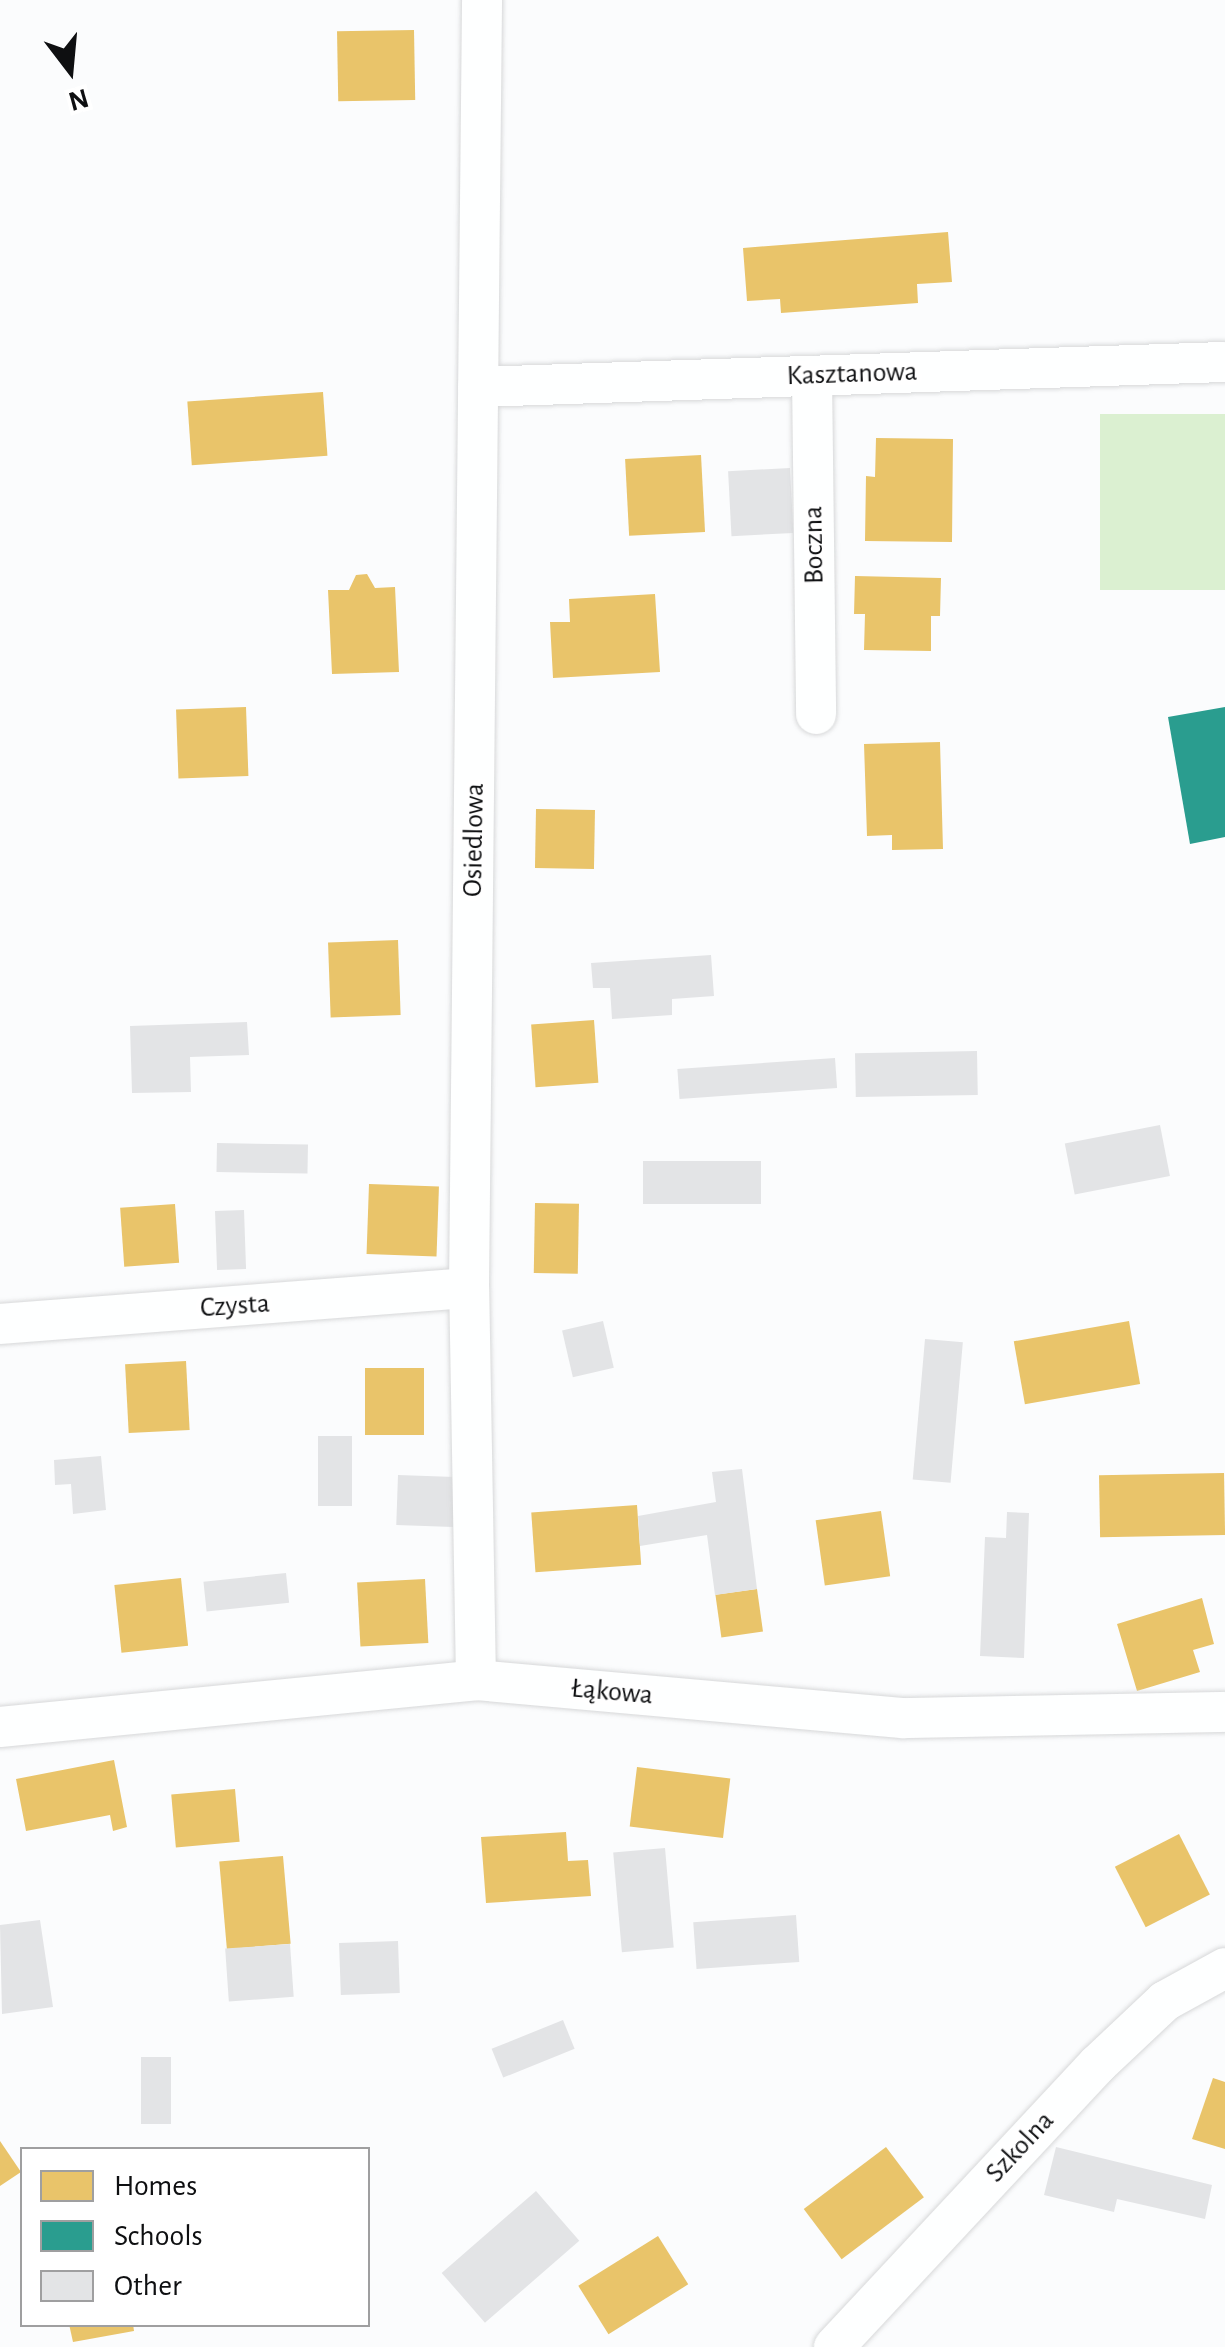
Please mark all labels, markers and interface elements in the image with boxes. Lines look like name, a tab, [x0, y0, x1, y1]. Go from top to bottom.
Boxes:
north arrow	[20, 20, 120, 120]
text: N	[65, 83, 91, 115]
street label: Kasztanowa	[786, 355, 918, 393]
street label: Boczna	[797, 506, 831, 584]
street label: Osiedlowa	[456, 783, 492, 897]
street label: Czysta	[199, 1287, 271, 1325]
street label: Łąkowa	[570, 1672, 654, 1712]
street label: Szkolna	[979, 2104, 1061, 2190]
legend	[20, 2147, 370, 2327]
text: Homes	[114, 2171, 197, 2201]
text: Schools	[114, 2221, 203, 2251]
text: Other	[114, 2271, 182, 2301]

